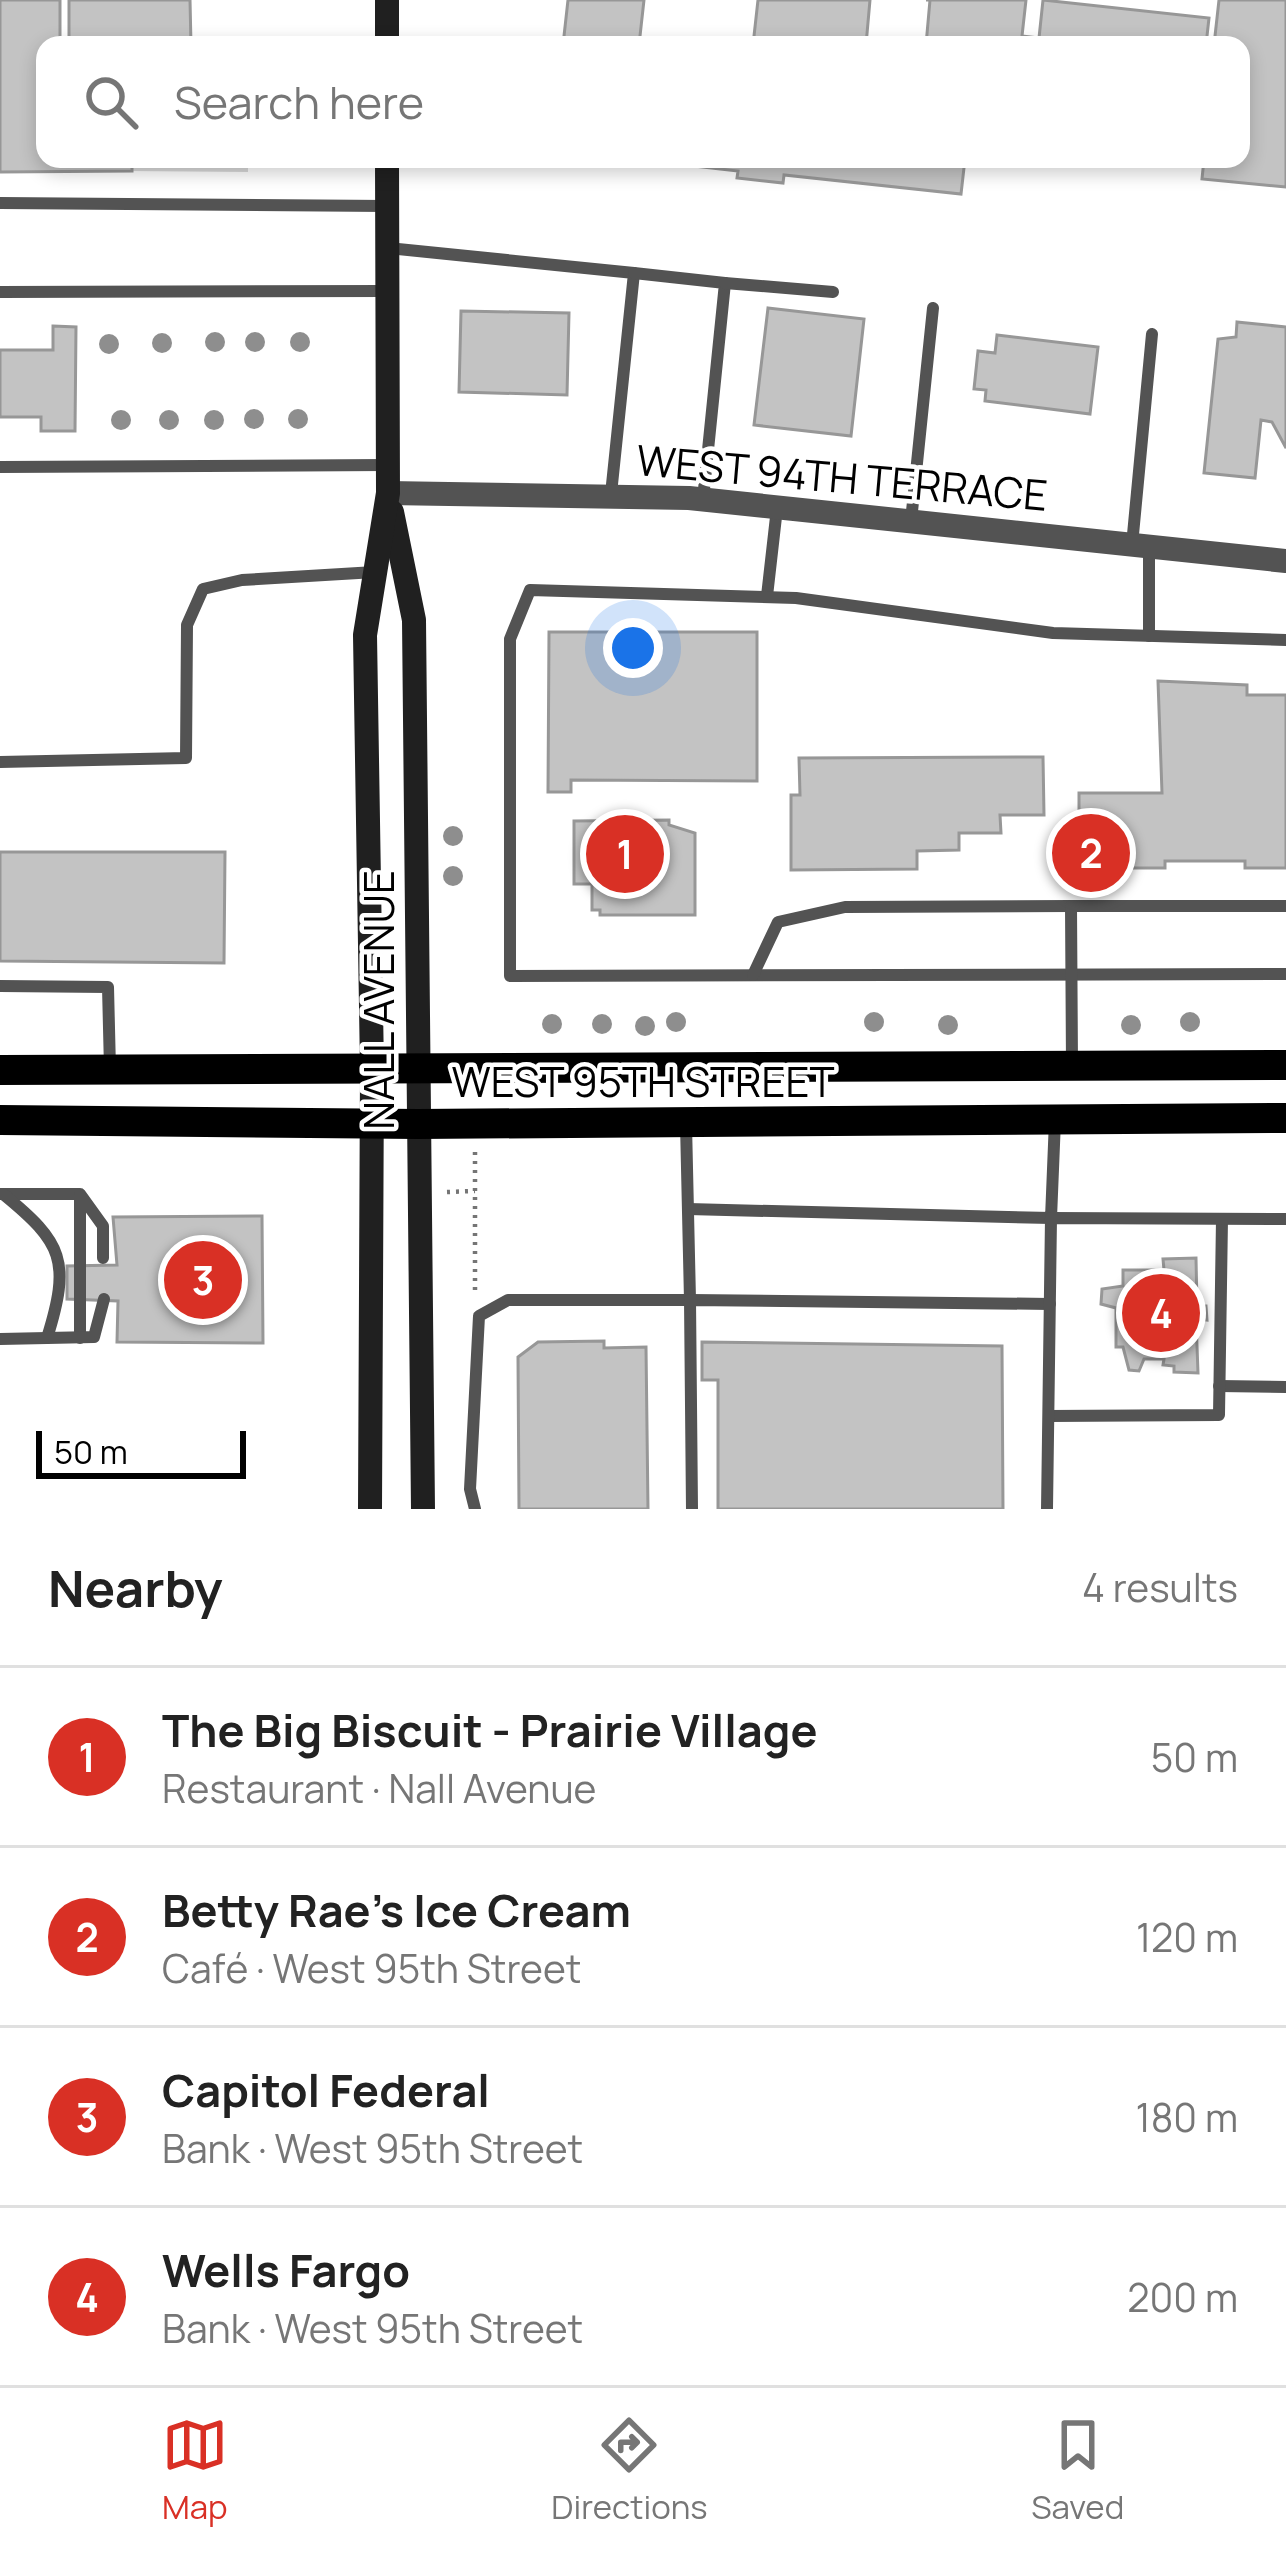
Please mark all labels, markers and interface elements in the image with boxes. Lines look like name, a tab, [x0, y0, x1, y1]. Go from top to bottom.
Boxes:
search box	[36, 36, 1250, 168]
icon: search	[78, 69, 144, 135]
text: Search here	[174, 71, 424, 133]
street label: WEST 94TH TERRACE	[634, 430, 1050, 524]
your location	[603, 618, 663, 678]
pin: 2	[1052, 808, 1130, 898]
pin: 1	[586, 809, 664, 899]
street label: NALL AVENUE	[349, 870, 407, 1130]
street label: WEST 95TH STREET	[451, 1052, 835, 1110]
pin: 3	[164, 1235, 242, 1325]
pin: 4	[1122, 1268, 1200, 1358]
scale bar	[36, 1425, 246, 1478]
text: 50 m	[54, 1429, 128, 1474]
text: Nearby	[48, 1553, 223, 1622]
text: 4 results	[1082, 1560, 1238, 1614]
text: The Big Biscuit - Prairie Village	[162, 1699, 818, 1761]
text: 1	[78, 1730, 96, 1784]
text: 50 m	[1151, 1730, 1238, 1784]
text: Restaurant · Nall Avenue	[162, 1761, 596, 1815]
text: Betty Rae's Ice Cream	[162, 1879, 631, 1941]
text: 2	[75, 1910, 99, 1964]
text: 120 m	[1136, 1910, 1238, 1964]
text: Café · West 95th Street	[162, 1941, 581, 1995]
text: Capitol Federal	[162, 2059, 490, 2121]
text: 3	[76, 2090, 98, 2144]
text: 180 m	[1135, 2090, 1238, 2144]
text: Bank · West 95th Street	[162, 2121, 583, 2175]
text: Wells Fargo	[162, 2239, 410, 2301]
text: 4	[75, 2270, 99, 2324]
text: 200 m	[1127, 2270, 1238, 2324]
text: Bank · West 95th Street	[162, 2301, 583, 2355]
tab: Map	[162, 2412, 228, 2529]
tab: Directions	[551, 2412, 708, 2529]
tab: Saved	[1031, 2412, 1124, 2529]

